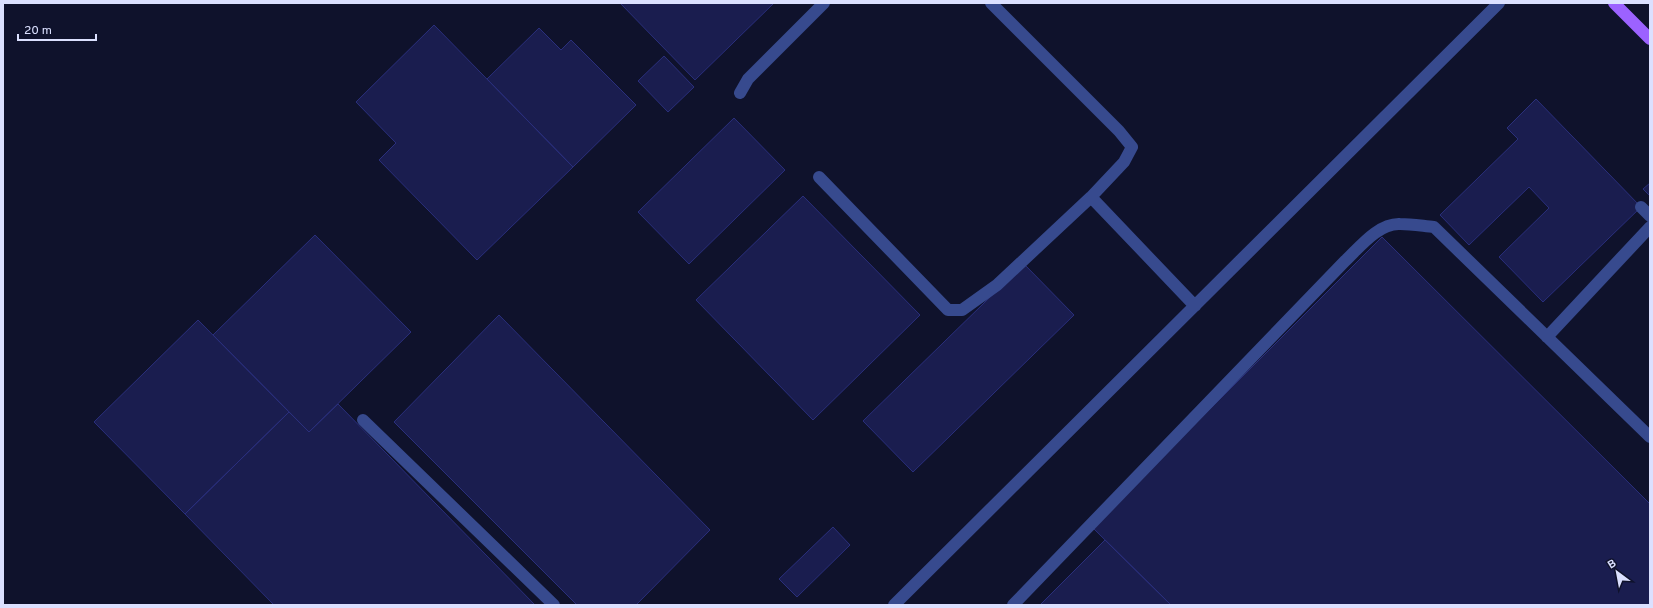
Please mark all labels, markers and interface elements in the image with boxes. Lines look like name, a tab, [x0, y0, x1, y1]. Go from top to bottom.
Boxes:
scale bar	[18, 16, 96, 42]
text: 20 m	[24, 23, 52, 39]
north arrow	[1597, 552, 1637, 592]
text: B	[1605, 556, 1619, 572]

